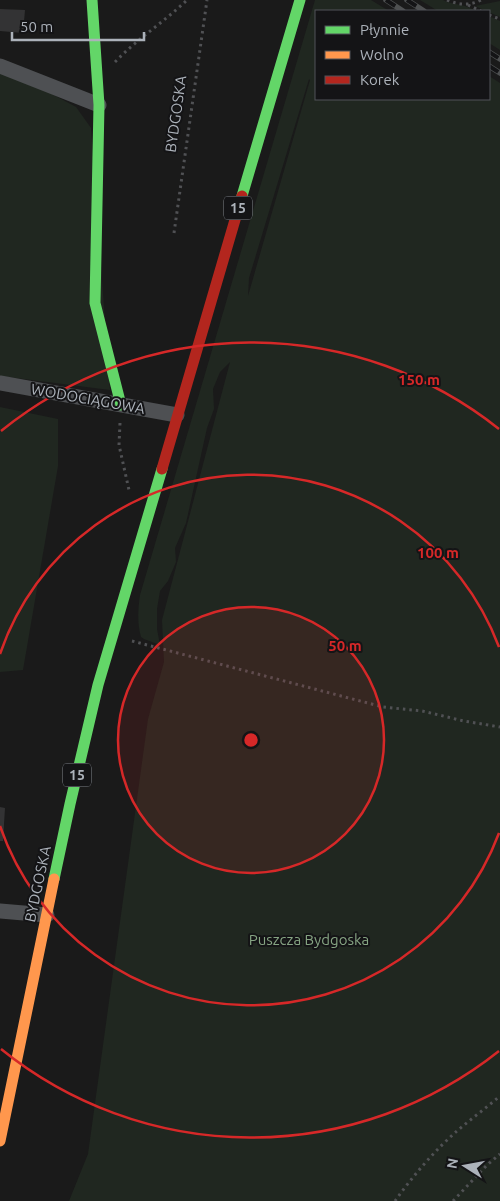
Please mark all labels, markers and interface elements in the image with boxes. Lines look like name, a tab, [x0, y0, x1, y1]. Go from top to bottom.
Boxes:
scale bar	[12, 10, 145, 42]
legend	[315, 10, 490, 100]
text: 50 m	[20, 18, 53, 35]
text: Płynnie	[360, 21, 409, 38]
text: Wolno	[360, 46, 404, 63]
text: Korek	[360, 71, 400, 88]
street label: BYDGOSKA	[162, 74, 189, 153]
road number: 15	[224, 197, 252, 220]
text: 150 m	[398, 371, 440, 388]
street label: WODOCIĄGOWA	[30, 380, 147, 417]
text: 100 m	[417, 544, 459, 561]
text: 50 m	[328, 637, 362, 654]
centre of rings	[242, 731, 260, 749]
road number: 15	[63, 764, 91, 786]
street label: BYDGOSKA	[21, 844, 54, 924]
park label: Puszcza Bydgoska	[249, 931, 369, 948]
north arrow	[440, 1141, 490, 1191]
text: N	[443, 1157, 461, 1170]

